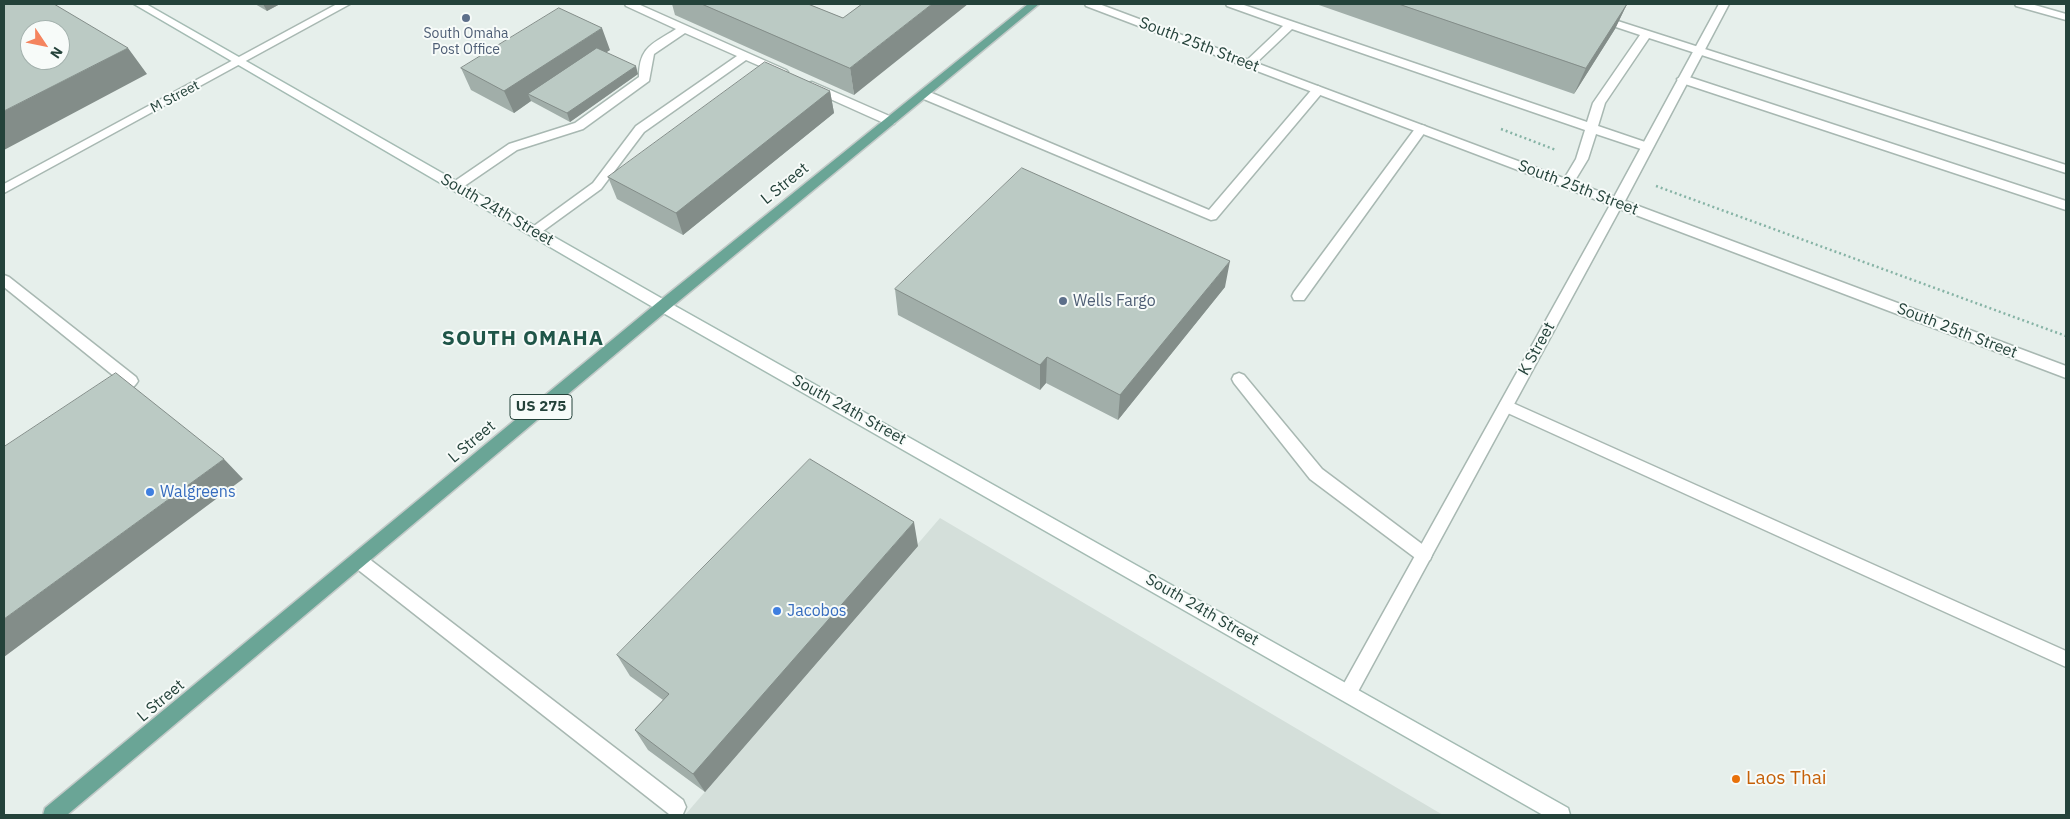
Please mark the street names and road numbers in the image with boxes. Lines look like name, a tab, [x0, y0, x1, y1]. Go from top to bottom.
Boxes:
street label: South 25th Street	[1136, 13, 1262, 77]
street label: M Street	[148, 77, 202, 117]
street label: South 25th Street	[1515, 156, 1641, 220]
street label: L Street	[757, 159, 813, 209]
street label: South 24th Street	[437, 170, 557, 250]
street label: South 25th Street	[1894, 299, 2020, 363]
street label: K Street	[1515, 319, 1559, 379]
street label: South 24th Street	[789, 371, 909, 449]
road number: US 275	[510, 394, 572, 420]
street label: L Street	[445, 417, 499, 467]
street label: South 24th Street	[1142, 570, 1262, 650]
street label: L Street	[134, 676, 188, 726]

